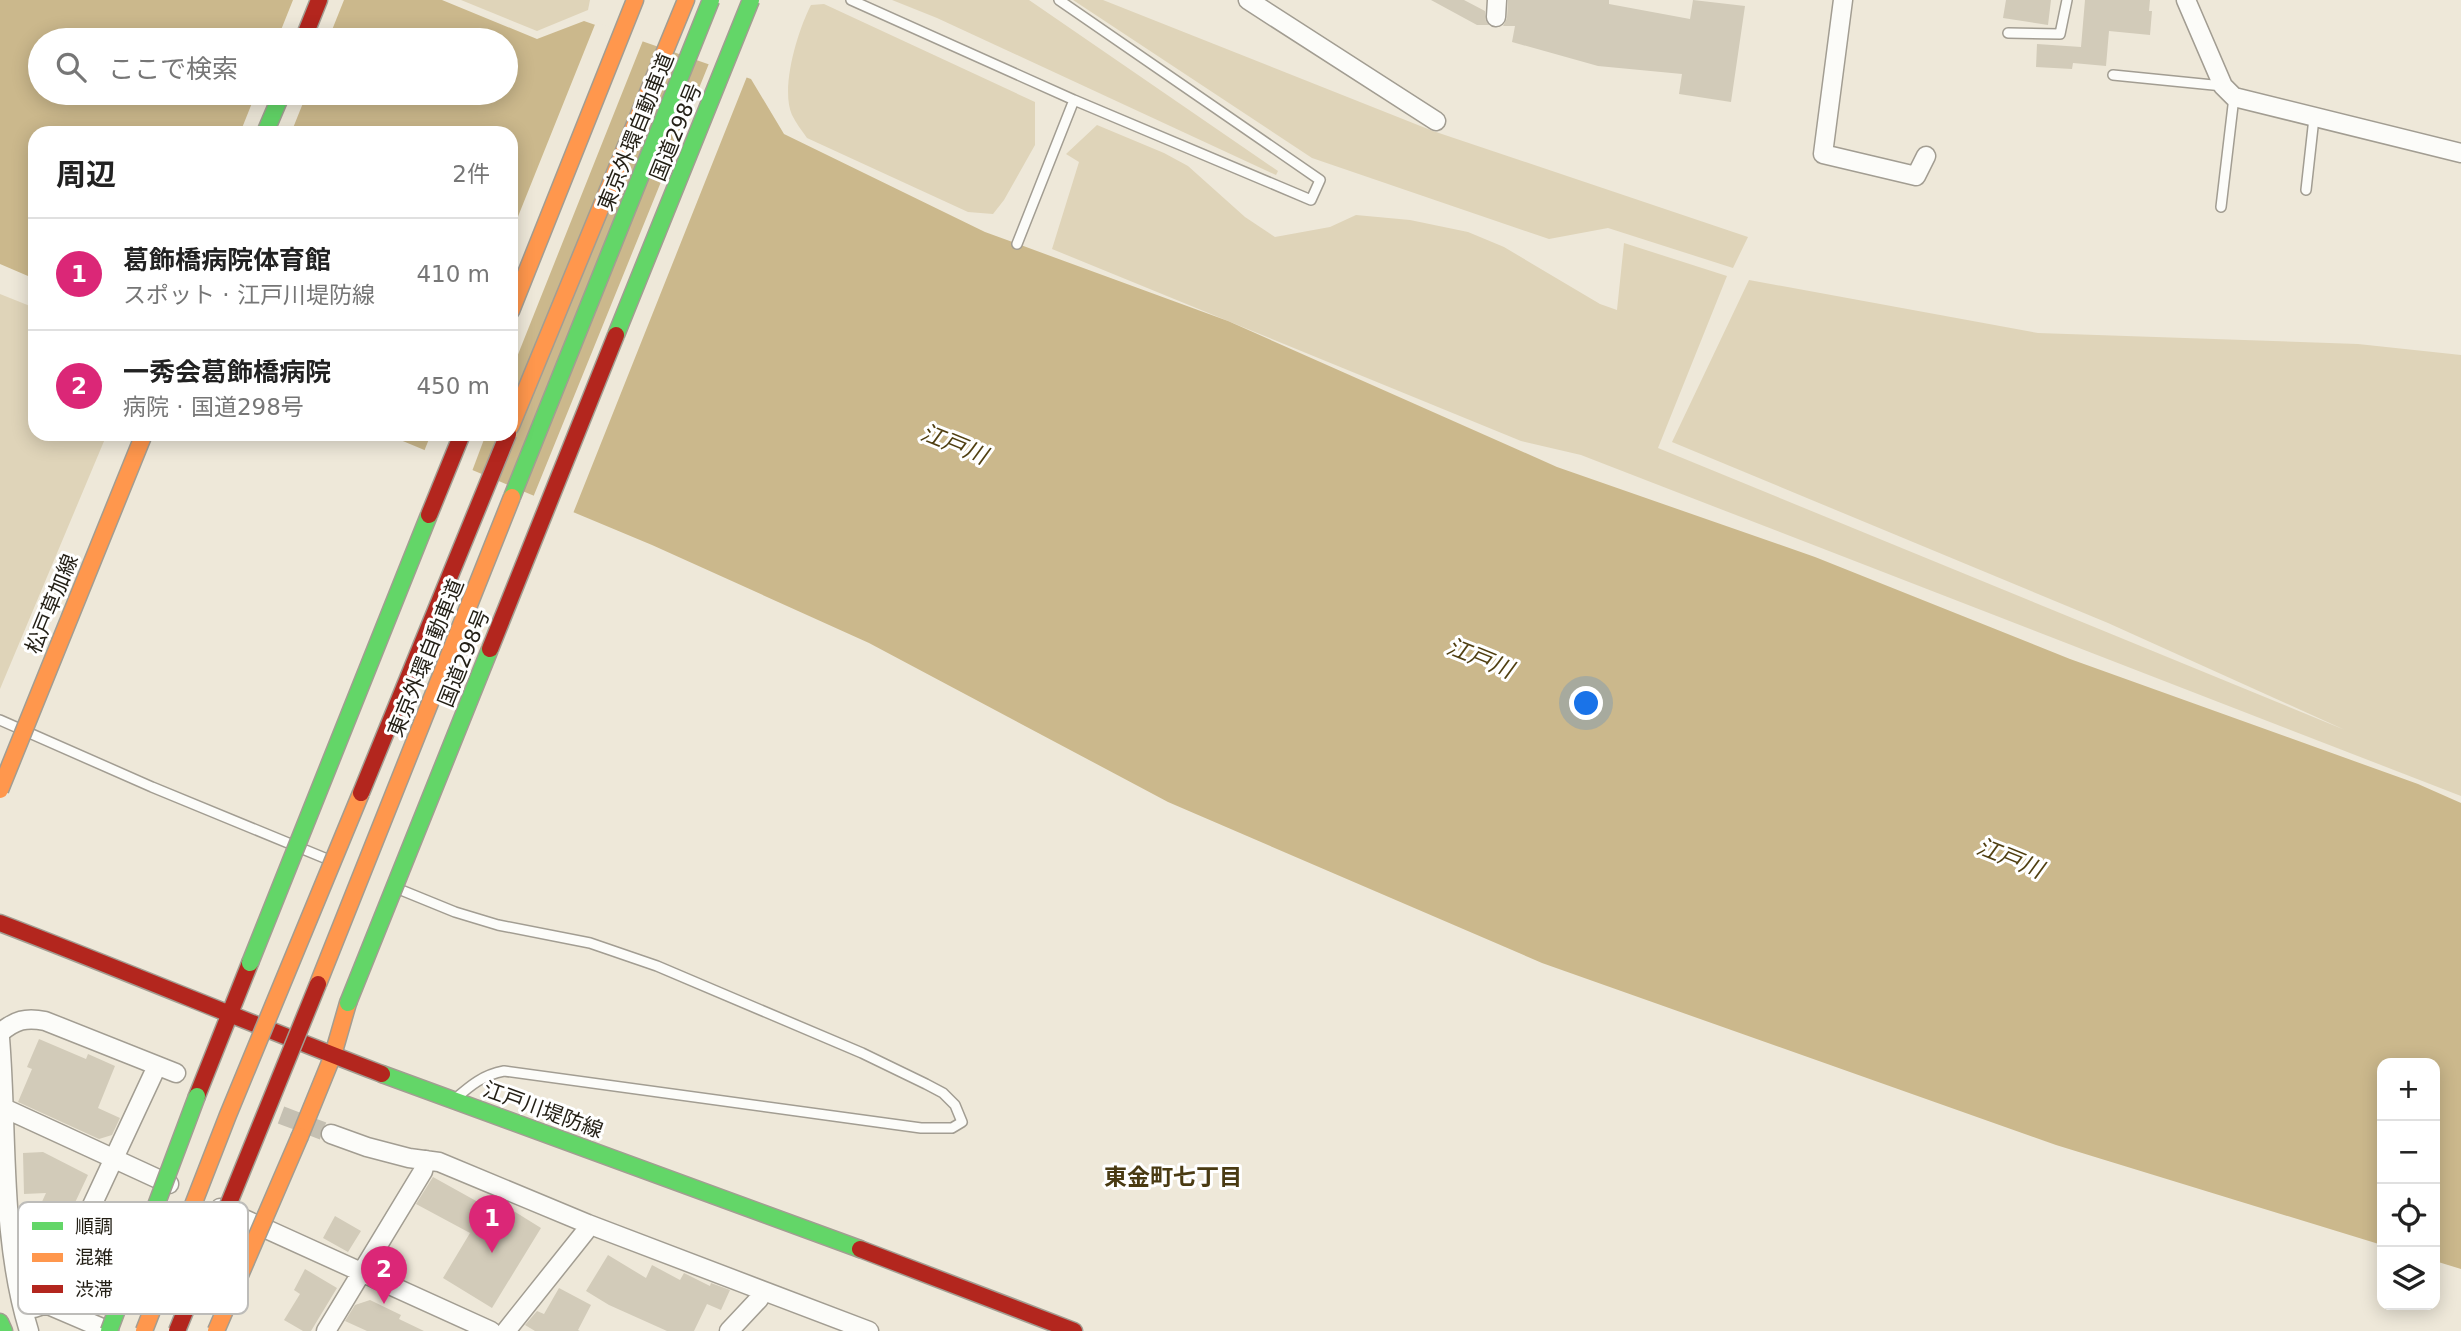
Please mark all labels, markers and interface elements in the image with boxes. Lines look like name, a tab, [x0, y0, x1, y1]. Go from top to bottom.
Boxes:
search box	[28, 28, 518, 105]
icon: search	[52, 48, 90, 86]
street label: 東京外環自動車道	[593, 50, 679, 214]
text: ここで検索	[108, 54, 238, 84]
street label: 国道298号	[646, 80, 706, 184]
text: 周辺	[56, 157, 116, 192]
text: 2件	[452, 161, 490, 187]
text: 葛飾橋病院体育館	[123, 245, 331, 275]
text: 1	[71, 261, 87, 287]
text: 410 m	[416, 261, 490, 287]
text: スポット · 江戸川堤防線	[123, 282, 375, 308]
text: 一秀会葛飾橋病院	[123, 357, 331, 387]
text: 2	[71, 373, 87, 399]
text: 450 m	[416, 373, 490, 399]
text: 病院 · 国道298号	[123, 394, 304, 420]
water label: 江戸川	[917, 419, 994, 470]
street label: 松戸草加線	[21, 551, 83, 657]
street label: 東京外環自動車道	[383, 576, 469, 740]
street label: 国道298号	[434, 606, 494, 710]
water label: 江戸川	[1443, 633, 1520, 684]
your location	[1569, 686, 1603, 720]
water label: 江戸川	[1973, 833, 2050, 884]
map controls	[2377, 1058, 2440, 1310]
button: +	[2377, 1058, 2440, 1121]
street label: 江戸川堤防線	[480, 1077, 606, 1143]
button: −	[2377, 1121, 2440, 1184]
district label: 東金町七丁目	[1104, 1164, 1242, 1190]
button: locate	[2377, 1184, 2440, 1247]
pin: 1	[469, 1195, 515, 1253]
legend	[18, 1202, 248, 1314]
text: 順調	[75, 1215, 113, 1237]
text: 混雑	[75, 1246, 113, 1268]
pin: 2	[361, 1246, 407, 1304]
button: layers	[2377, 1247, 2440, 1310]
text: 渋滞	[75, 1278, 113, 1300]

